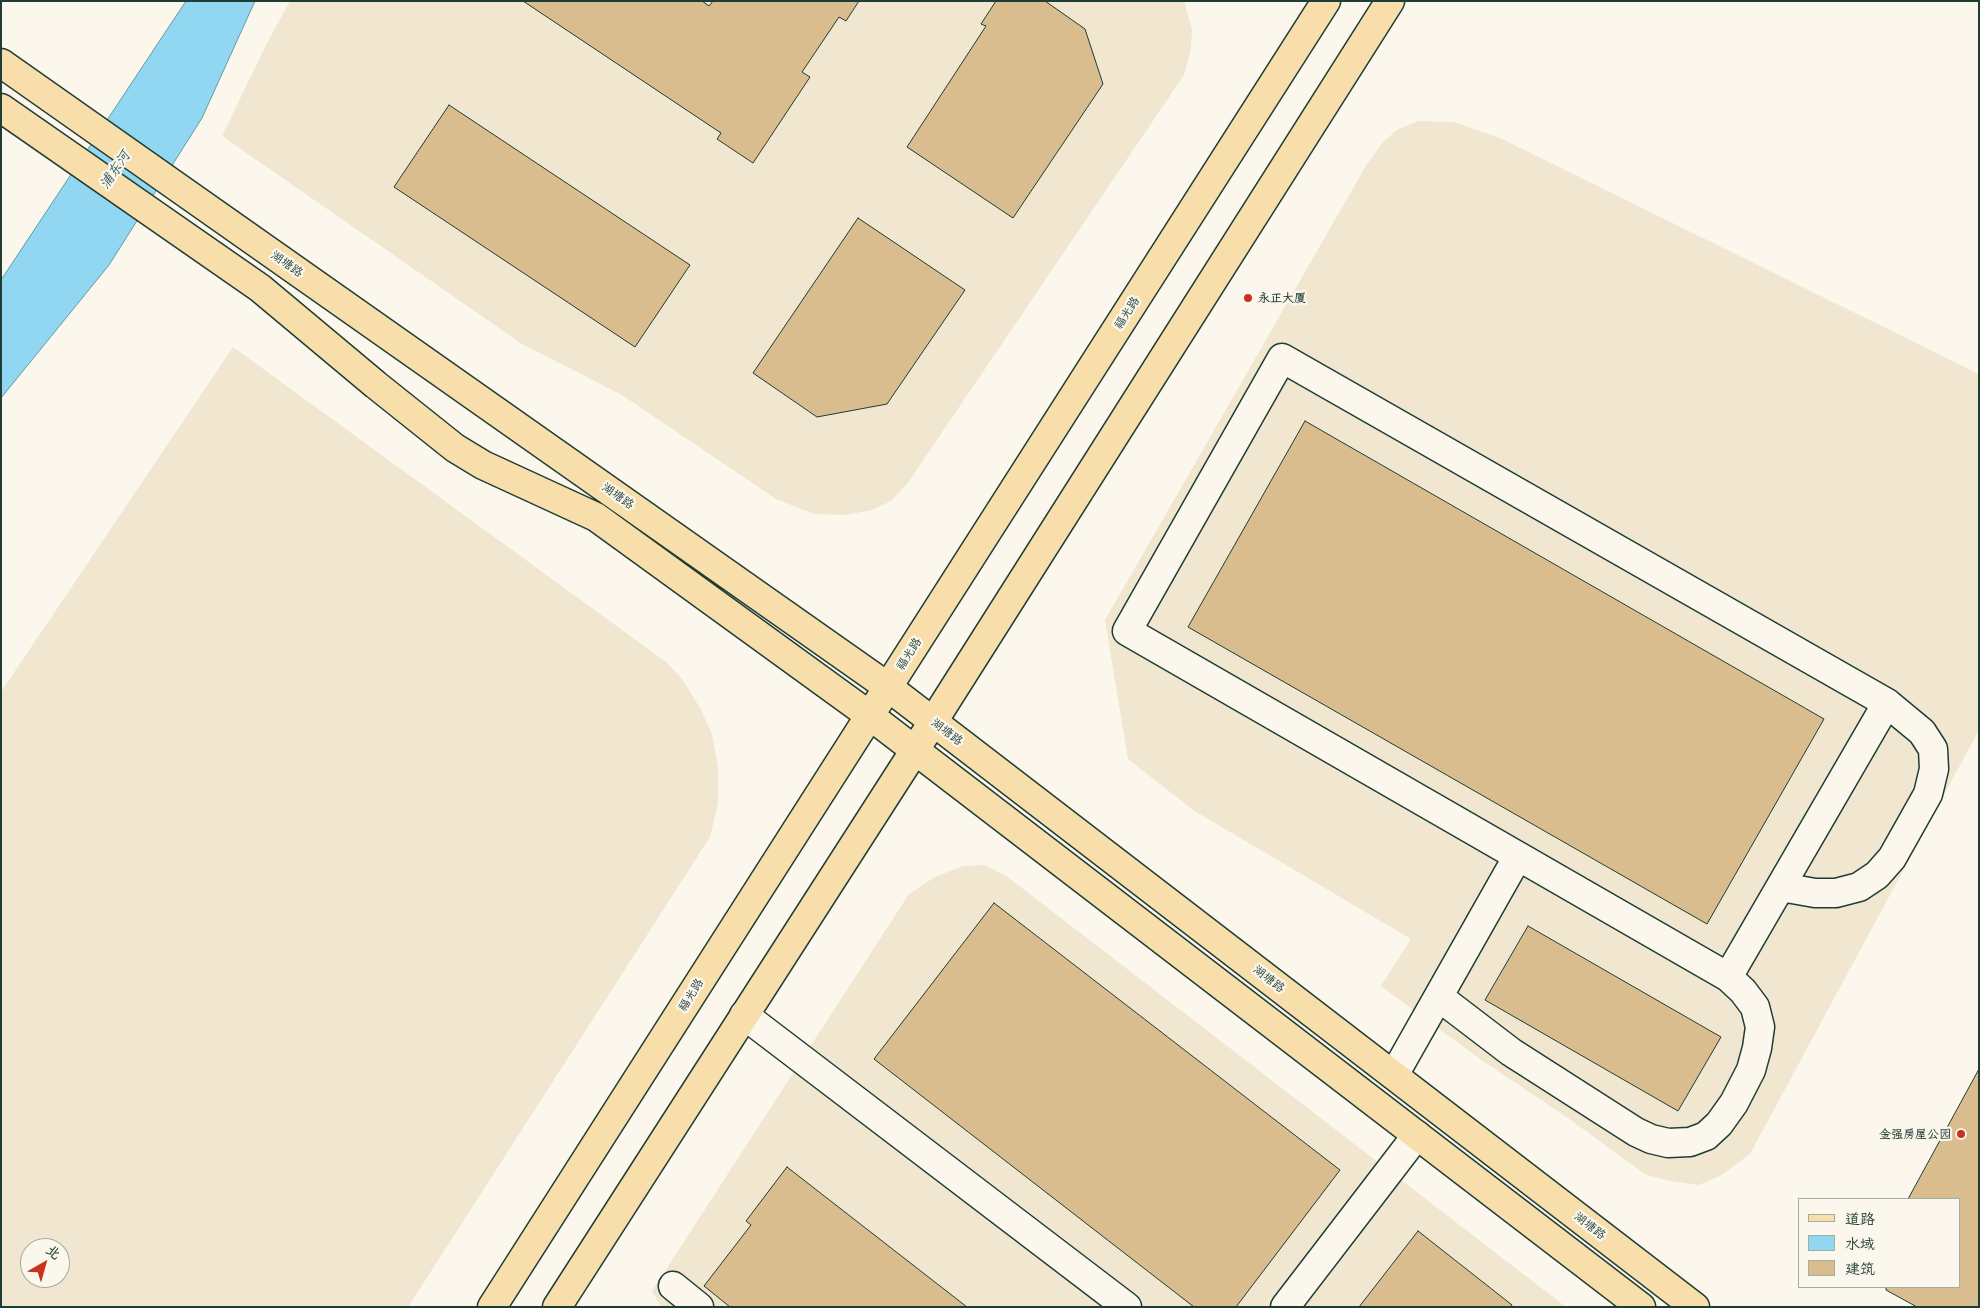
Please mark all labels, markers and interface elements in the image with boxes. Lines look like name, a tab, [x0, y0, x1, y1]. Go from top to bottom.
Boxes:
water label: 浦东河	[96, 148, 134, 192]
street label: 湖塘路	[268, 248, 306, 280]
place label: 永正大厦	[1258, 291, 1306, 305]
marker: 永正大厦	[1242, 292, 1254, 304]
street label: 福光路	[1111, 294, 1143, 332]
street label: 湖塘路	[599, 480, 637, 512]
street label: 福光路	[893, 635, 925, 673]
street label: 湖塘路	[928, 715, 966, 749]
street label: 湖塘路	[1250, 962, 1288, 996]
street label: 福光路	[675, 976, 707, 1014]
place label: 金强房屋公园	[1879, 1127, 1951, 1141]
marker: 金强房屋公园	[1955, 1128, 1967, 1140]
legend	[1798, 1198, 1960, 1288]
text: 道路	[1845, 1208, 1875, 1228]
street label: 湖塘路	[1571, 1209, 1609, 1243]
text: 水域	[1845, 1233, 1875, 1253]
north arrow	[20, 1238, 70, 1288]
text: 北	[43, 1240, 65, 1263]
text: 建筑	[1845, 1258, 1875, 1278]

